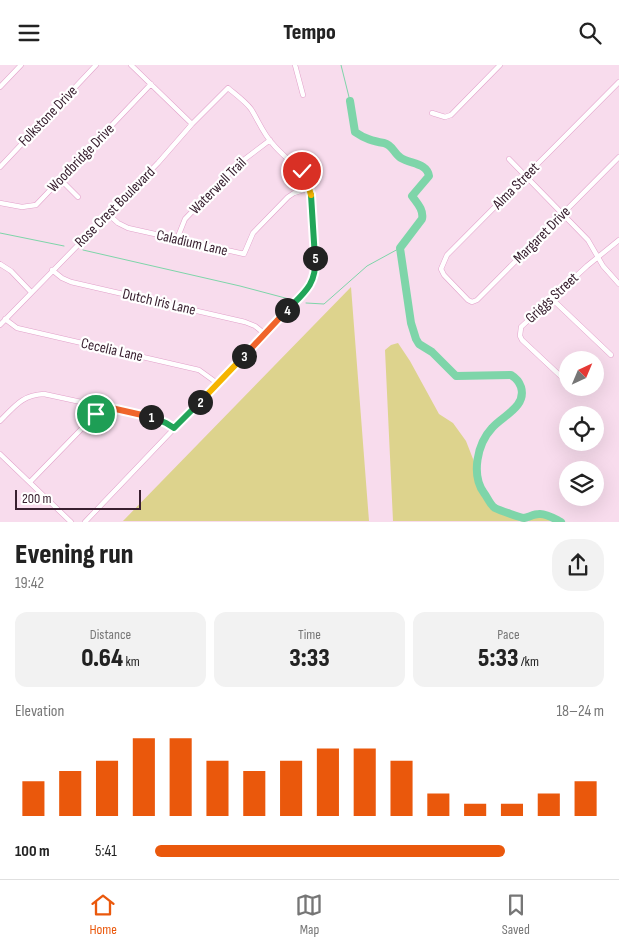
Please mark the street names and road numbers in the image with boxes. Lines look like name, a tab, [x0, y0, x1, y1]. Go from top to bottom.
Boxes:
street label: Folkstone Drive	[14, 82, 82, 150]
street label: Woodbridge Drive	[43, 120, 119, 196]
street label: Waterwell Trail	[186, 154, 250, 218]
street label: Alma Street	[488, 158, 544, 214]
street label: Rose Crest Boulevard	[71, 163, 159, 251]
street label: Margaret Drive	[509, 202, 575, 268]
street label: Caladium Lane	[155, 226, 229, 260]
street label: Griggs Street	[521, 268, 583, 327]
street label: Dutch Iris Lane	[121, 284, 197, 320]
street label: Cecelia Lane	[79, 334, 145, 366]

